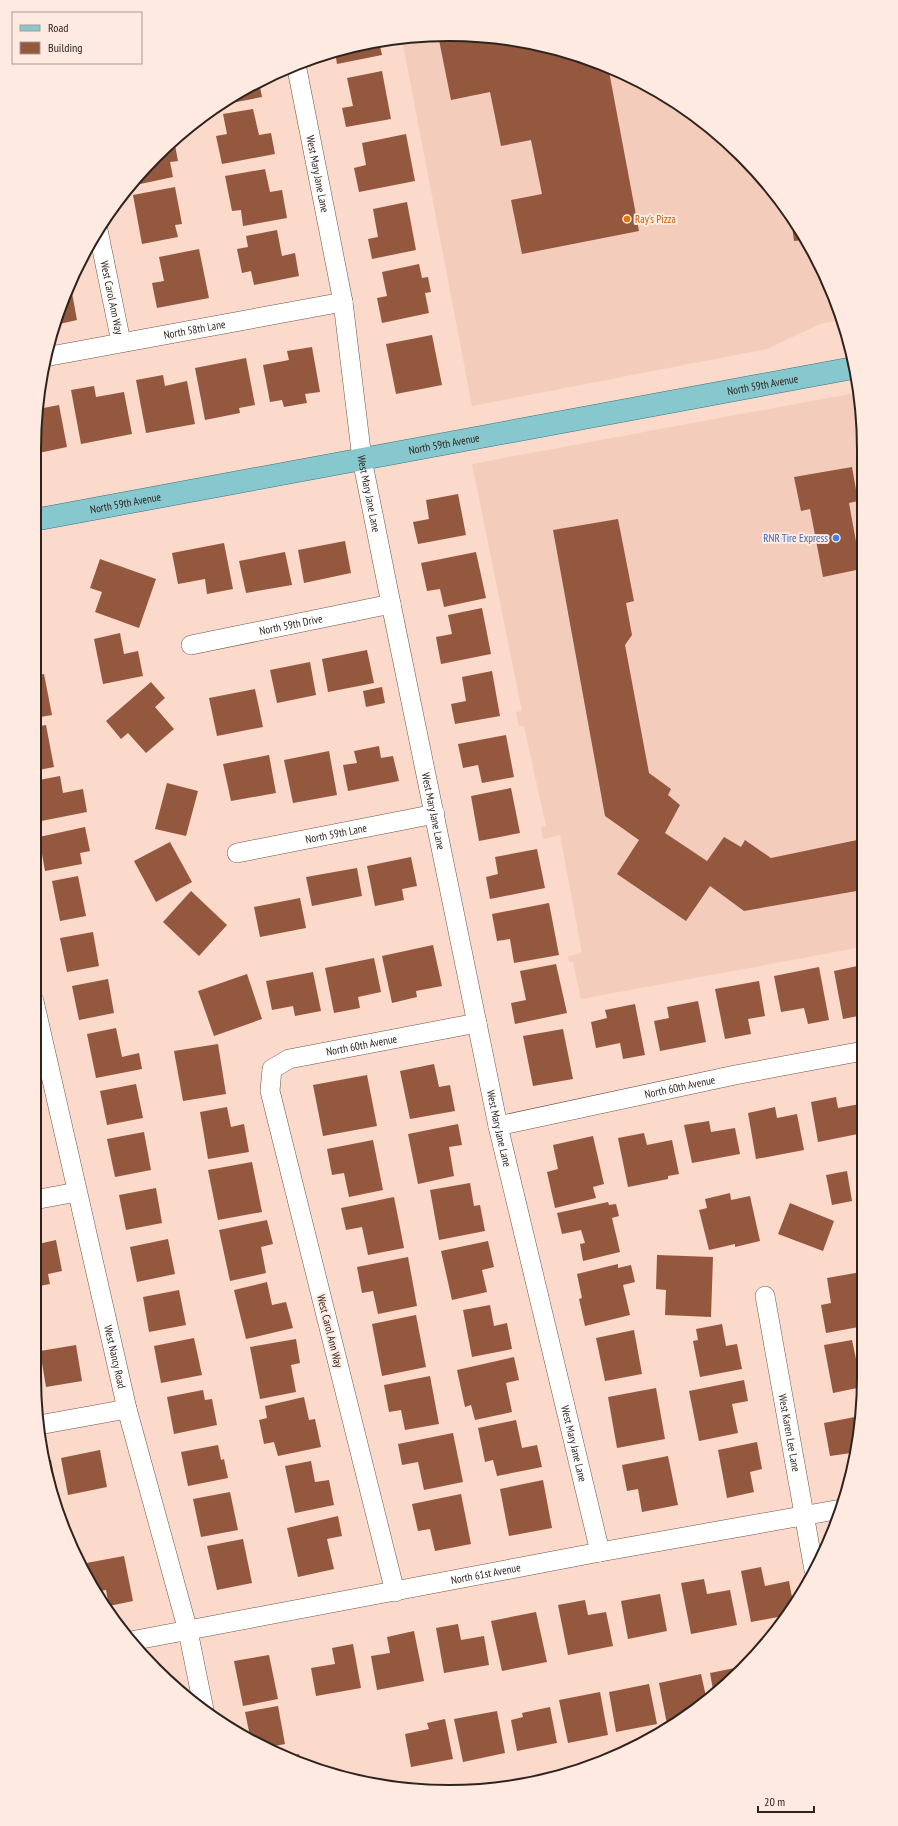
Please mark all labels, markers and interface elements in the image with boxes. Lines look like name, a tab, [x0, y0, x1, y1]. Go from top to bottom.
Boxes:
legend	[12, 12, 142, 64]
text: Road	[48, 20, 68, 35]
text: Building	[48, 40, 83, 55]
street label: West Mary Jane Lane	[303, 134, 332, 214]
place label: Ray's Pizza	[635, 212, 676, 226]
marker: Ray's Pizza	[622, 214, 632, 224]
street label: West Carol Ann Way	[97, 259, 126, 337]
street label: North 58th Lane	[162, 317, 227, 342]
street label: North 59th Avenue	[726, 371, 800, 398]
street label: North 59th Avenue	[407, 430, 481, 457]
street label: West Mary Jane Lane	[355, 454, 384, 534]
street label: North 59th Avenue	[89, 490, 163, 516]
place label: RNR Tire Express	[763, 531, 828, 545]
marker: RNR Tire Express	[831, 533, 841, 543]
street label: North 59th Drive	[258, 611, 324, 638]
street label: West Mary Jane Lane	[419, 771, 448, 851]
street label: North 59th Lane	[304, 820, 369, 846]
street label: North 60th Avenue	[325, 1031, 399, 1059]
street label: North 60th Avenue	[643, 1072, 717, 1101]
street label: West Mary Jane Lane	[484, 1089, 515, 1169]
street label: West Carol Ann Way	[314, 1293, 346, 1370]
street label: West Nancy Road	[101, 1324, 129, 1390]
street label: West Karen Lee Lane	[776, 1393, 803, 1473]
street label: West Mary Jane Lane	[558, 1404, 590, 1484]
street label: North 61st Avenue	[450, 1560, 522, 1587]
scale bar	[758, 1788, 814, 1814]
text: 20 m	[764, 1794, 785, 1809]

